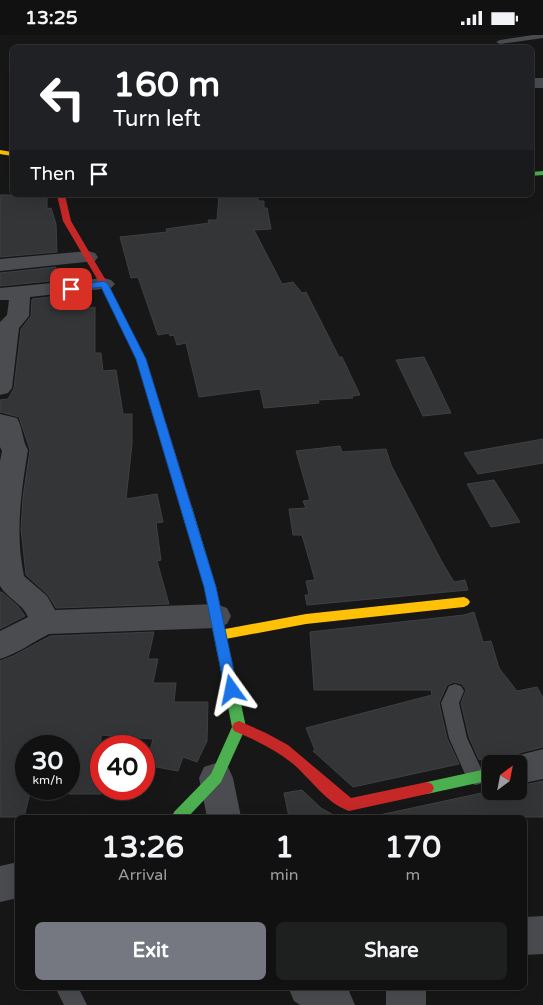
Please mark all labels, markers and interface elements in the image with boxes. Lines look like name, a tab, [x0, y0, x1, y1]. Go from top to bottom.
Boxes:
text: 13:25	[25, 7, 78, 29]
text: 160 m	[113, 64, 220, 106]
icon: left	[30, 65, 95, 130]
text: Turn left	[113, 106, 201, 132]
icon: arrive	[85, 160, 113, 188]
text: Then	[30, 163, 75, 185]
pin	[50, 268, 92, 310]
icon: arrive	[57, 275, 85, 303]
position arrow	[205, 663, 257, 715]
speed limit sign: 40	[90, 735, 155, 800]
text: 30	[32, 746, 63, 776]
north arrow	[482, 755, 528, 800]
map controls	[482, 755, 527, 800]
text: km/h	[32, 773, 63, 787]
text: 13:26	[101, 829, 184, 866]
text: 1	[275, 829, 294, 866]
text: 170	[385, 829, 441, 866]
text: Arrival	[118, 865, 167, 885]
text: min	[270, 865, 299, 885]
text: m	[405, 865, 420, 885]
button: Exit	[35, 922, 266, 980]
button: Share	[276, 922, 507, 980]

